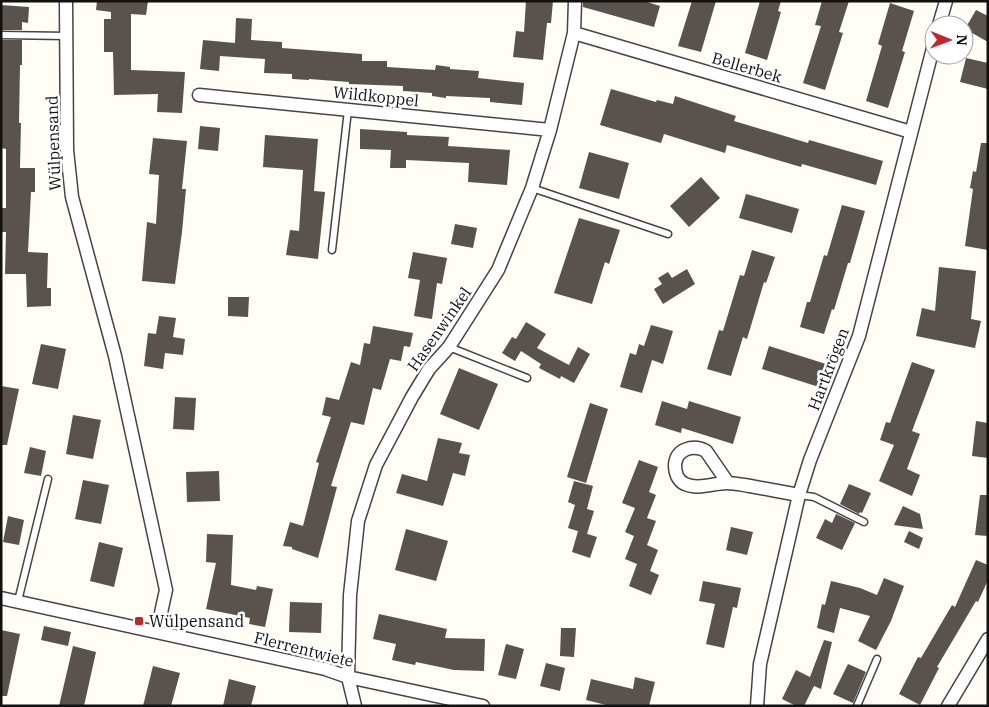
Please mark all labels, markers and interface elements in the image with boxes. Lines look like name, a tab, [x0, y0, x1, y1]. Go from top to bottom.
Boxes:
north arrow	[924, 15, 974, 65]
text: N	[953, 35, 971, 46]
street label: Bellerbek	[710, 47, 785, 87]
street label: Wildkoppel	[332, 82, 420, 110]
street label: Wülpensand	[41, 95, 65, 191]
street label: Hasenwinkel	[403, 283, 475, 375]
street label: Hartkrögen	[803, 325, 853, 413]
place label: Wülpensand	[149, 611, 245, 631]
marker: Wülpensand	[133, 615, 145, 627]
street label: Flerrentwiete	[252, 627, 356, 671]

